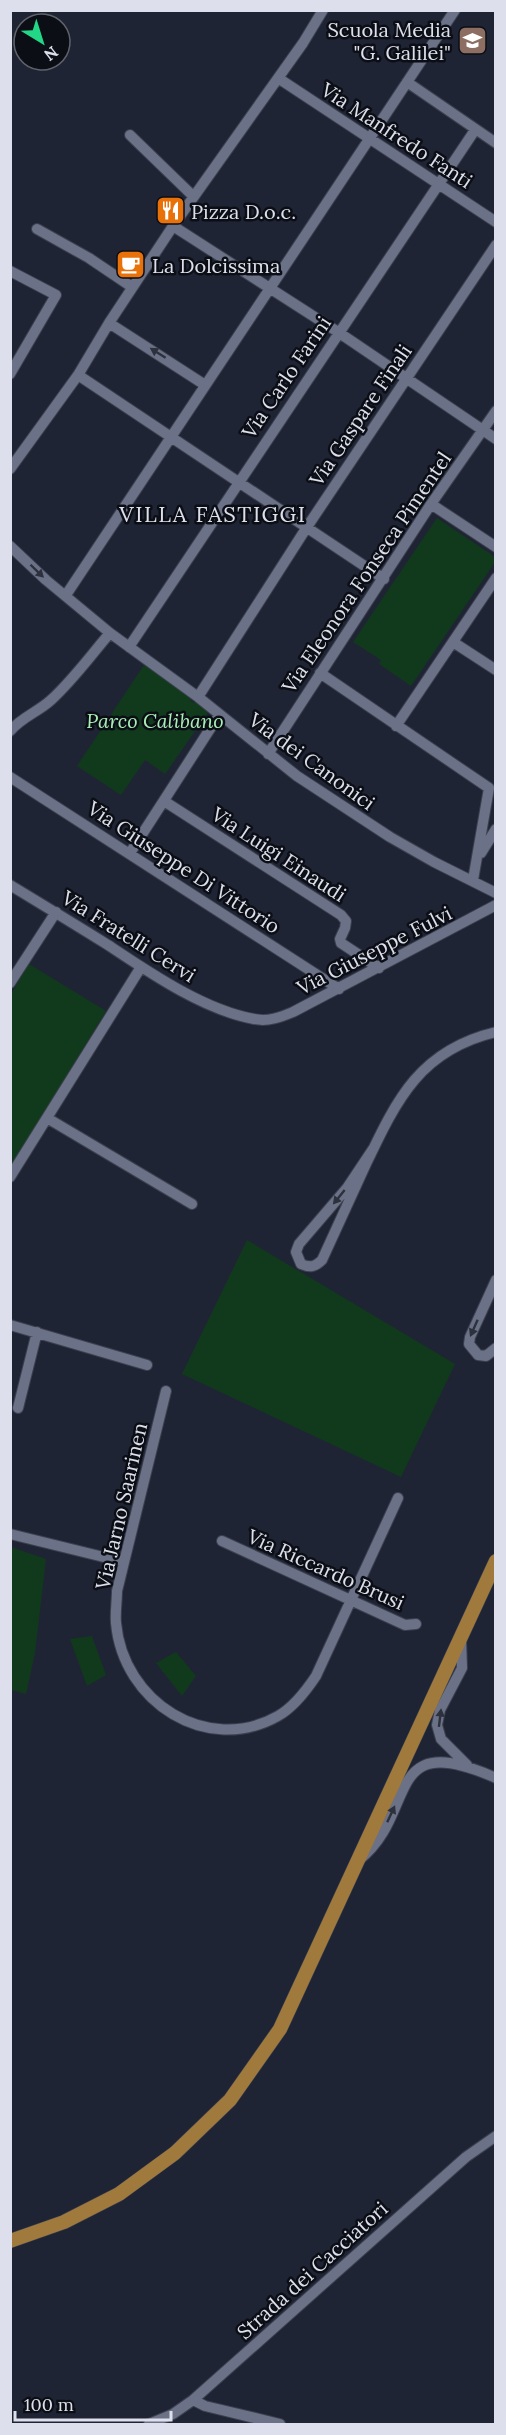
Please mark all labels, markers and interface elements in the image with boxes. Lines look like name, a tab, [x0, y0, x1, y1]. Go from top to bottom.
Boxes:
north arrow	[12, 12, 72, 72]
place label: Scuola Media "G. Galilei"	[328, 17, 451, 65]
school or university icon: Scuola Media "G. Galilei"	[456, 25, 488, 57]
text: N	[40, 42, 62, 66]
street label: Via Manfredo Fanti	[316, 76, 477, 193]
restaurant icon: Pizza D.o.c.	[154, 195, 186, 227]
place label: Pizza D.o.c.	[191, 199, 296, 224]
cafe icon: La Dolcissima	[115, 249, 147, 281]
place label: La Dolcissima	[152, 253, 280, 278]
street label: Via Carlo Farini	[235, 311, 336, 444]
street label: Via Gaspare Finali	[303, 339, 417, 491]
one-way arrow	[150, 348, 166, 359]
street label: Via Eleonora Fonseca Pimentel	[275, 447, 456, 698]
district label: VILLA FASTIGGI	[118, 500, 307, 528]
one-way arrow	[30, 564, 44, 578]
street label: Via dei Canonici	[243, 706, 380, 815]
park label: Parco Calibano	[86, 708, 224, 733]
street label: Via Giuseppe Di Vittorio	[82, 795, 285, 939]
street label: Via Luigi Einaudi	[206, 801, 351, 907]
street label: Via Fratelli Cervi	[57, 884, 201, 987]
street label: Via Giuseppe Fulvi	[291, 900, 456, 1000]
one-way arrow	[333, 1189, 346, 1205]
one-way arrow	[469, 1319, 479, 1337]
street label: Via Jarno Saarinen	[89, 1420, 152, 1593]
street label: Via Riccardo Brusi	[243, 1523, 408, 1615]
one-way arrow	[435, 1709, 444, 1728]
one-way arrow	[386, 1805, 396, 1823]
street label: Strada dei Cacciatori	[232, 2196, 392, 2344]
scale bar	[15, 2384, 171, 2422]
text: 100 m	[24, 2393, 74, 2416]

